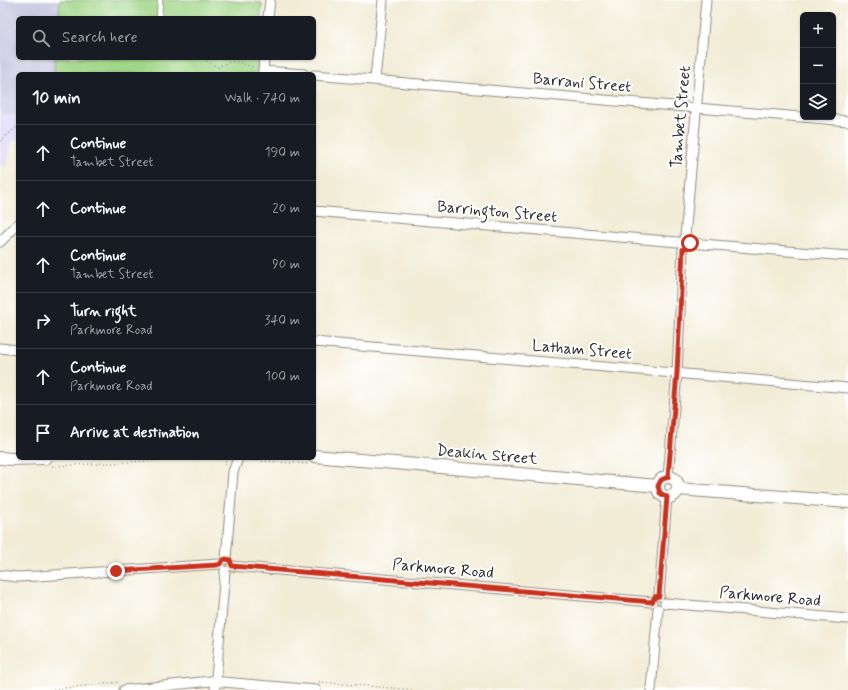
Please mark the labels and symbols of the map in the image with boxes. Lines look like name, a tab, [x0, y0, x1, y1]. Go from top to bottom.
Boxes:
street label: Tambet Street	[666, 65, 696, 169]
street label: Barrani Street	[532, 68, 632, 98]
street label: Barrington Street	[436, 196, 558, 229]
route start	[681, 234, 699, 252]
street label: Latham Street	[531, 335, 633, 365]
street label: Deakin Street	[436, 440, 539, 470]
street label: Parkmore Road	[392, 554, 494, 584]
route end	[107, 562, 125, 580]
street label: Parkmore Road	[719, 582, 821, 612]

